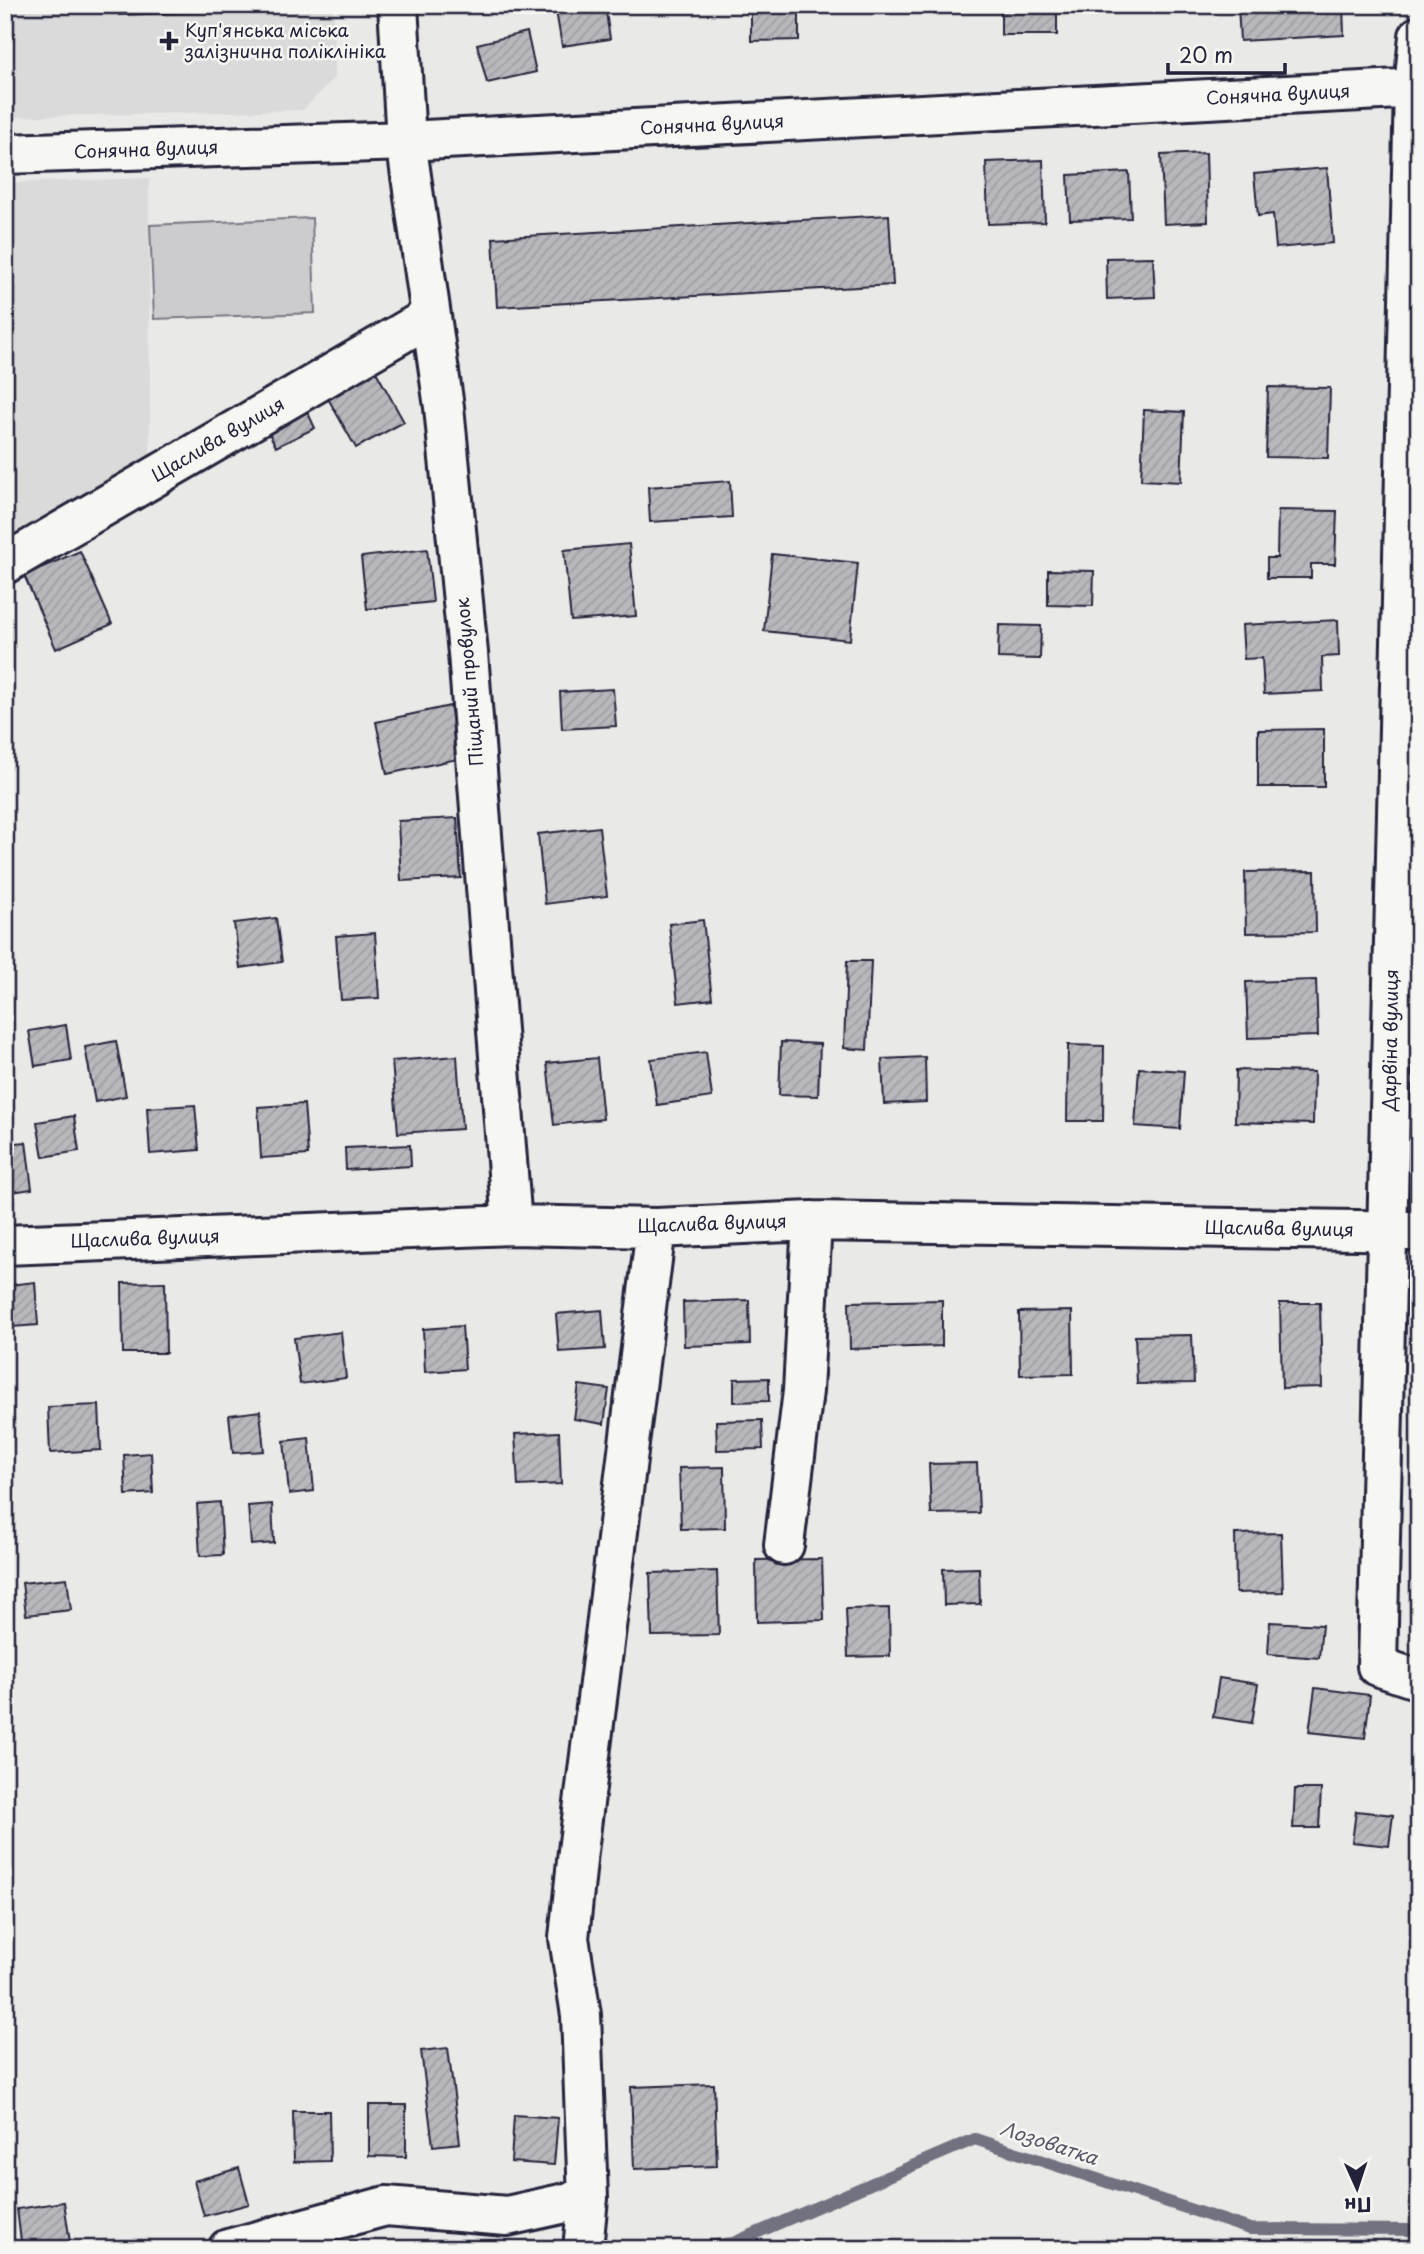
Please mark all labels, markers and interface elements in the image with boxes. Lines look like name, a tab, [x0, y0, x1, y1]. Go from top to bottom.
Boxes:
place label: Куп'янська міська залізнична поліклініка	[184, 16, 387, 64]
marker: Куп'янська міська залізнична поліклініка	[159, 31, 179, 51]
scale bar	[1168, 32, 1286, 76]
text: 20 m	[1179, 38, 1233, 70]
street label: Сонячна вулиця	[1205, 76, 1351, 111]
street label: Сонячна вулиця	[639, 106, 785, 141]
street label: Сонячна вулиця	[73, 132, 219, 165]
street label: Щаслива вулиця	[146, 390, 289, 488]
street label: Піщаний провулок	[448, 597, 489, 767]
street label: Дарвіна вулиця	[1375, 969, 1404, 1112]
street label: Щаслива вулиця	[637, 1206, 787, 1239]
street label: Щаслива вулиця	[1204, 1213, 1354, 1242]
street label: Щаслива вулиця	[70, 1221, 220, 1254]
water label: Лозоватка	[997, 2113, 1103, 2171]
north arrow	[1322, 2152, 1392, 2222]
text: Пн	[1343, 2191, 1372, 2221]

